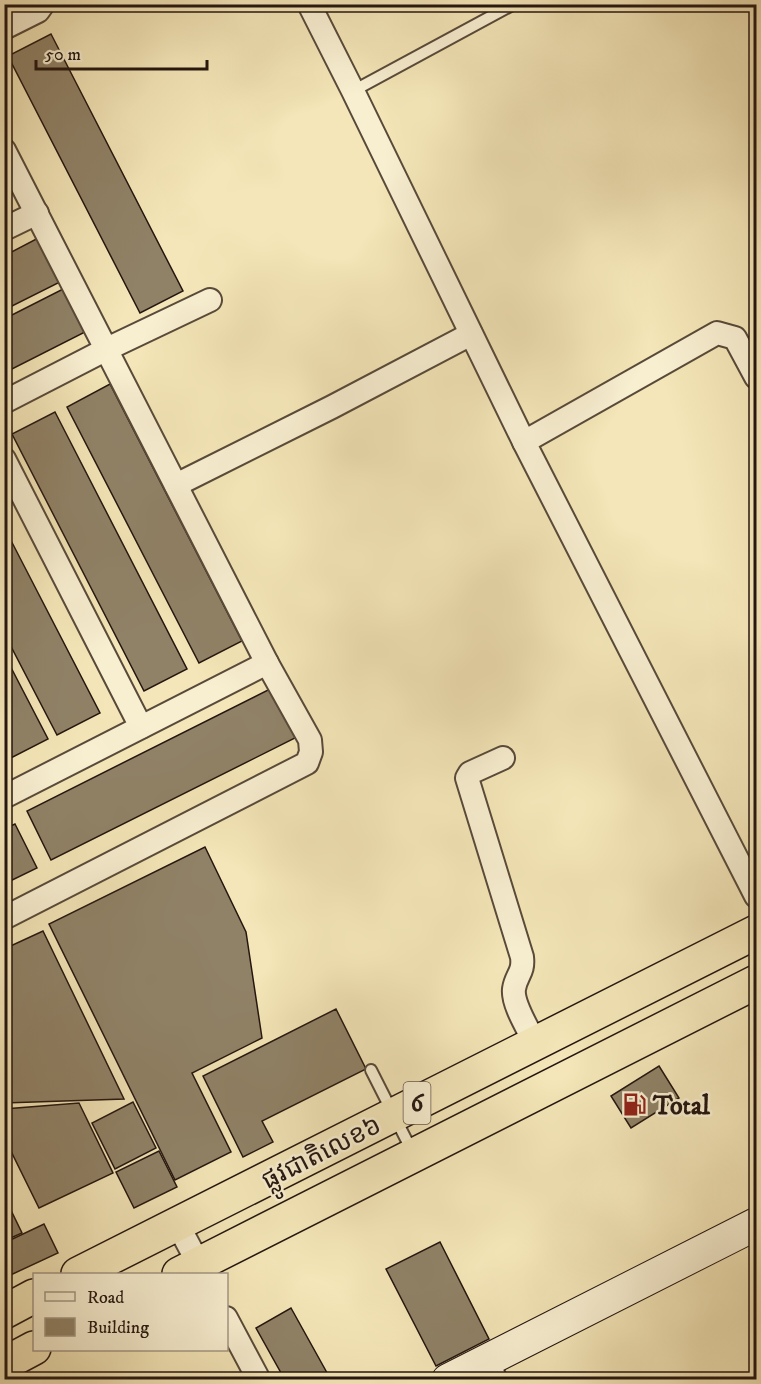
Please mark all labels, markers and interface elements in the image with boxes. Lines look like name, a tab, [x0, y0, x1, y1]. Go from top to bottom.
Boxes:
scale bar	[36, 33, 207, 71]
text: 50 m	[45, 44, 81, 66]
road number: 6	[404, 1082, 430, 1124]
place label: Total	[652, 1090, 711, 1123]
fuel station icon: Total	[622, 1092, 648, 1118]
street label: ផ្លូវជាតិលេខ៦	[256, 1109, 390, 1203]
legend	[33, 1273, 228, 1351]
text: Road	[87, 1287, 124, 1309]
text: Building	[87, 1317, 149, 1339]

